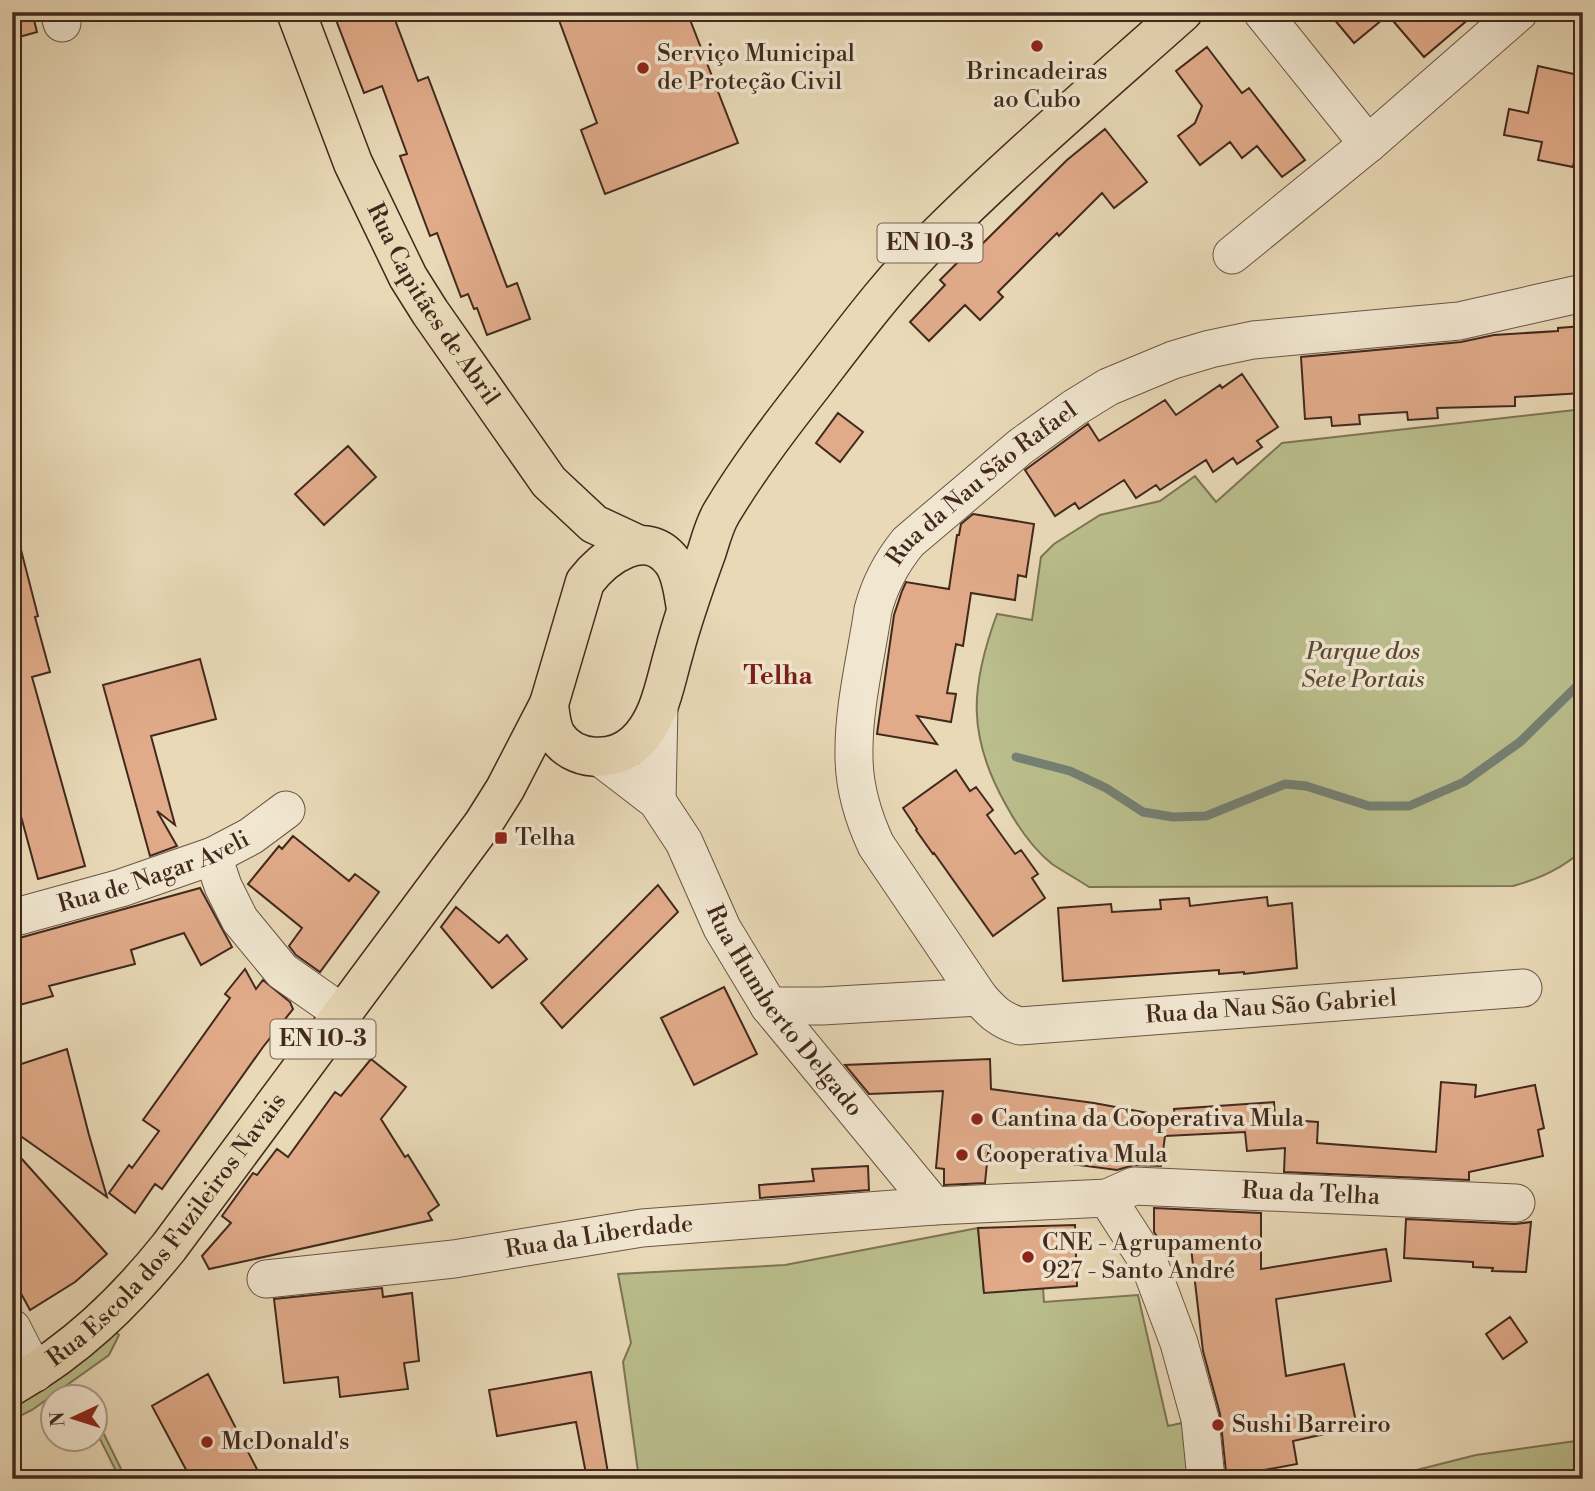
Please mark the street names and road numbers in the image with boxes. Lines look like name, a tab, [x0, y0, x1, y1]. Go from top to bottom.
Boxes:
street label: Rua Capitães de Abril	[360, 198, 506, 412]
road number: EN 10-3	[878, 224, 982, 262]
street label: Rua da Nau São Rafael	[880, 396, 1083, 572]
street label: Rua de Nagar Aveli	[54, 824, 255, 920]
street label: Rua Humberto Delgado	[699, 900, 869, 1123]
street label: Rua da Nau São Gabriel	[1144, 983, 1398, 1031]
road number: EN 10-3	[270, 1020, 376, 1058]
street label: Rua Escola dos Fuzileiros Navais	[41, 1087, 293, 1374]
street label: Rua da Telha	[1241, 1176, 1381, 1212]
street label: Rua da Liberdade	[503, 1209, 694, 1265]

